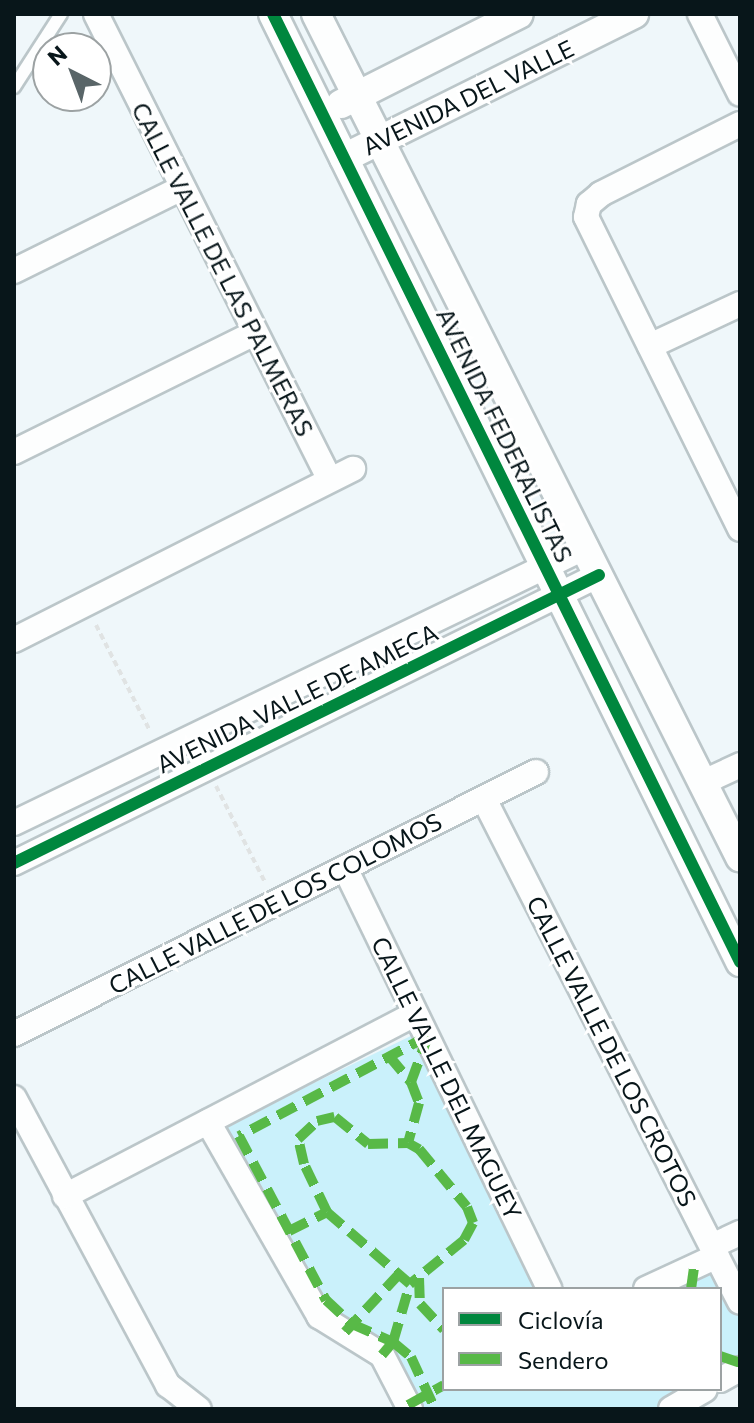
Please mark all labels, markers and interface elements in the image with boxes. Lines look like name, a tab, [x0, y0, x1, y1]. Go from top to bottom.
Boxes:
north arrow	[32, 32, 112, 112]
street label: AVENIDA DEL VALLE	[358, 33, 578, 161]
text: N	[42, 40, 72, 71]
street label: CALLE VALLE DE LAS PALMERAS	[126, 97, 320, 441]
street label: AVENIDA FEDERALISTAS	[431, 303, 579, 567]
street label: AVENIDA VALLE DE AMECA	[152, 617, 442, 779]
street label: CALLE VALLE DE LOS COLOMOS	[104, 806, 446, 1000]
street label: CALLE VALLE DE LOS CROTOS	[521, 891, 703, 1211]
street label: CALLE VALLE DEL MAGUEY	[366, 932, 528, 1224]
legend	[442, 1287, 722, 1391]
text: Ciclovía	[518, 1305, 604, 1334]
text: Sendero	[518, 1345, 609, 1374]

